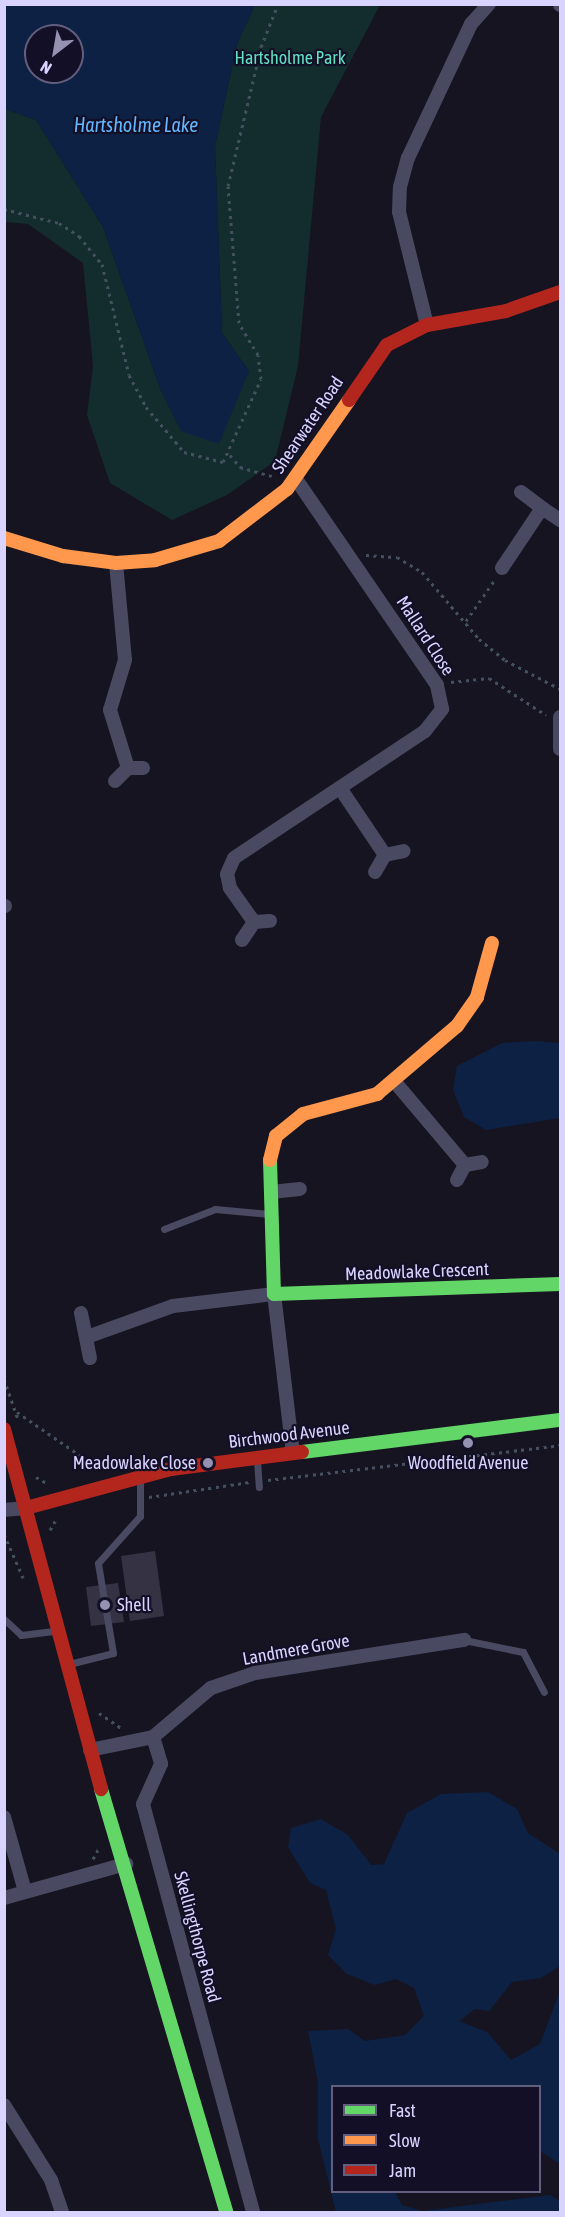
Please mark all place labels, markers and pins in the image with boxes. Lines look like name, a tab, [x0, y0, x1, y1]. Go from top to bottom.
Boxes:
marker: Woodfield Avenue	[461, 1436, 475, 1450]
place label: Meadowlake Close	[73, 1452, 196, 1474]
place label: Woodfield Avenue	[408, 1452, 528, 1474]
marker: Meadowlake Close	[201, 1456, 215, 1470]
place label: Shell	[117, 1594, 151, 1616]
marker: Shell	[98, 1598, 112, 1612]

